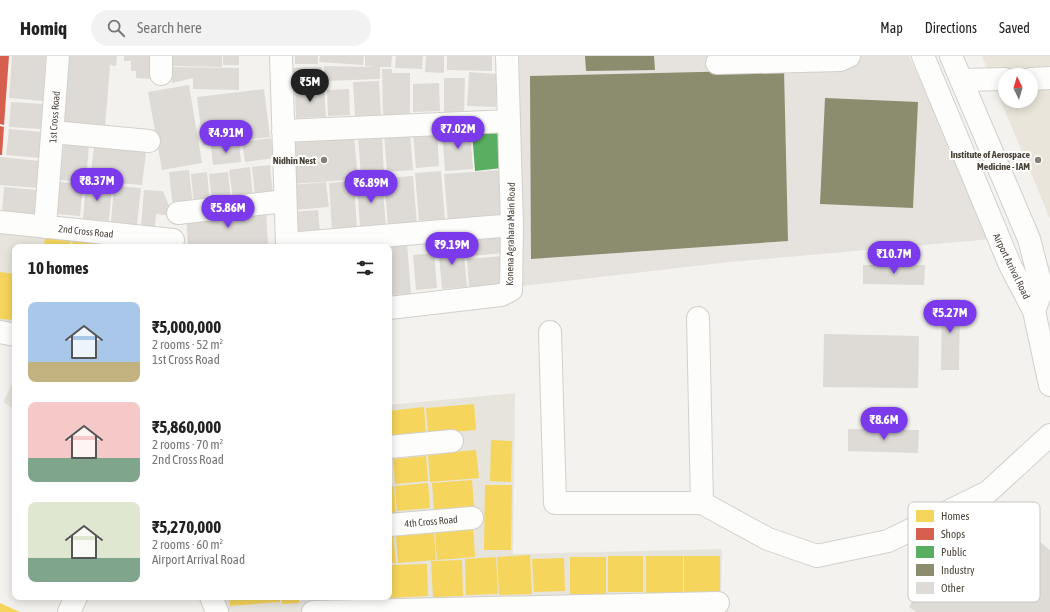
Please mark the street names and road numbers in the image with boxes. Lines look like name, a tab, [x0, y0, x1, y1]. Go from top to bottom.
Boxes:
street label: 1st Cross Road	[47, 90, 62, 143]
street label: Konena Agrahara Main Road	[504, 182, 517, 286]
street label: 2nd Cross Road	[58, 223, 114, 240]
street label: Airport Arrival Road	[991, 232, 1032, 301]
street label: 4th Cross Road	[404, 514, 458, 529]

